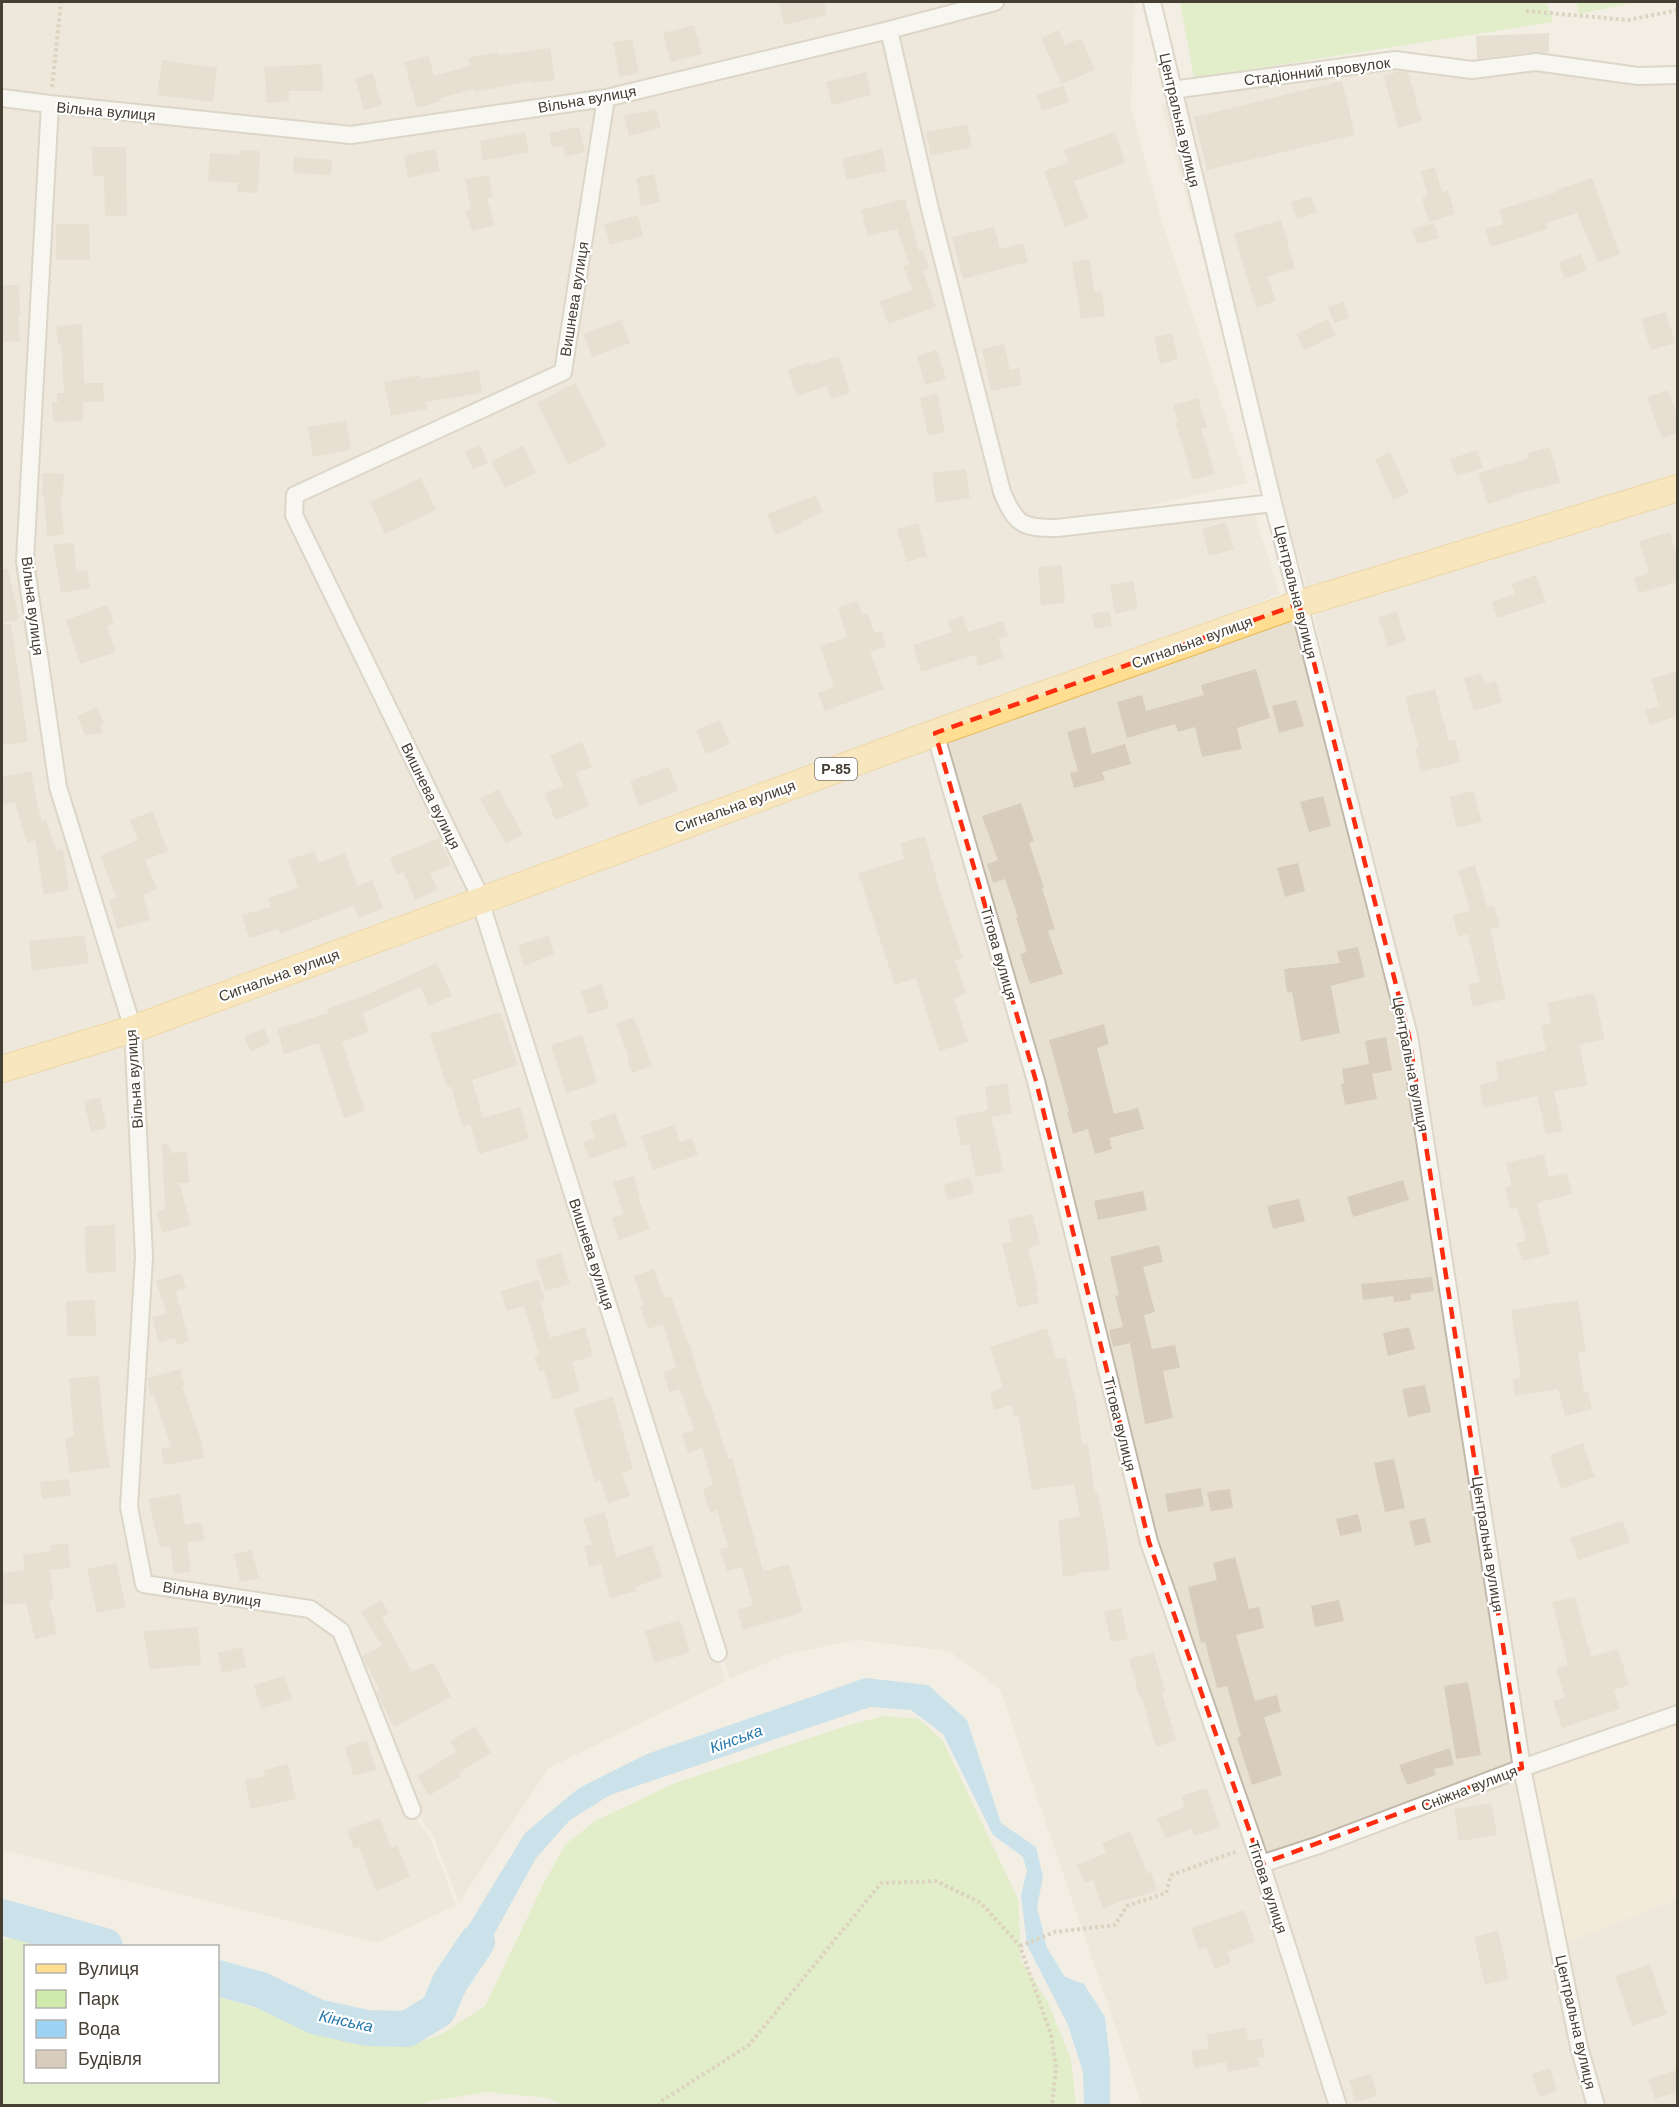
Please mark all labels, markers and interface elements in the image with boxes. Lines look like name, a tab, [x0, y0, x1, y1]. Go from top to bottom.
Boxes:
street label: Центральна вулиця	[1156, 51, 1204, 189]
street label: Стадіонний провулок	[1243, 54, 1392, 88]
street label: Вільна вулиця	[537, 82, 637, 116]
street label: Вільна вулиця	[56, 98, 156, 124]
street label: Вишнева вулиця	[557, 240, 591, 358]
street label: Центральна вулиця	[1271, 523, 1321, 661]
street label: Вільна вулиця	[19, 556, 47, 656]
street label: Сигнальна вулиця	[1129, 612, 1255, 672]
street label: Вишнева вулиця	[398, 740, 464, 852]
road number: Р-85	[815, 758, 857, 780]
street label: Сигнальна вулиця	[672, 776, 798, 836]
street label: Тітова вулиця	[978, 904, 1020, 1002]
street label: Сигнальна вулиця	[216, 945, 342, 1005]
street label: Центральна вулиця	[1390, 995, 1432, 1133]
street label: Вільна вулиця	[122, 1029, 146, 1129]
street label: Вишнева вулиця	[566, 1196, 618, 1312]
street label: Тітова вулиця	[1100, 1375, 1140, 1473]
street label: Центральна вулиця	[1469, 1475, 1507, 1613]
street label: Вільна вулиця	[162, 1578, 262, 1610]
water label: Кінська	[707, 1722, 765, 1756]
street label: Сніжна вулиця	[1418, 1762, 1520, 1814]
street label: Тітова вулиця	[1245, 1838, 1291, 1936]
legend	[24, 1945, 219, 2083]
street label: Центральна вулиця	[1552, 1953, 1600, 2091]
text: Вулиця	[78, 1959, 139, 1979]
text: Парк	[78, 1989, 119, 2009]
water label: Кінська	[318, 2007, 375, 2035]
text: Вода	[78, 2019, 121, 2039]
text: Будівля	[78, 2049, 142, 2069]

